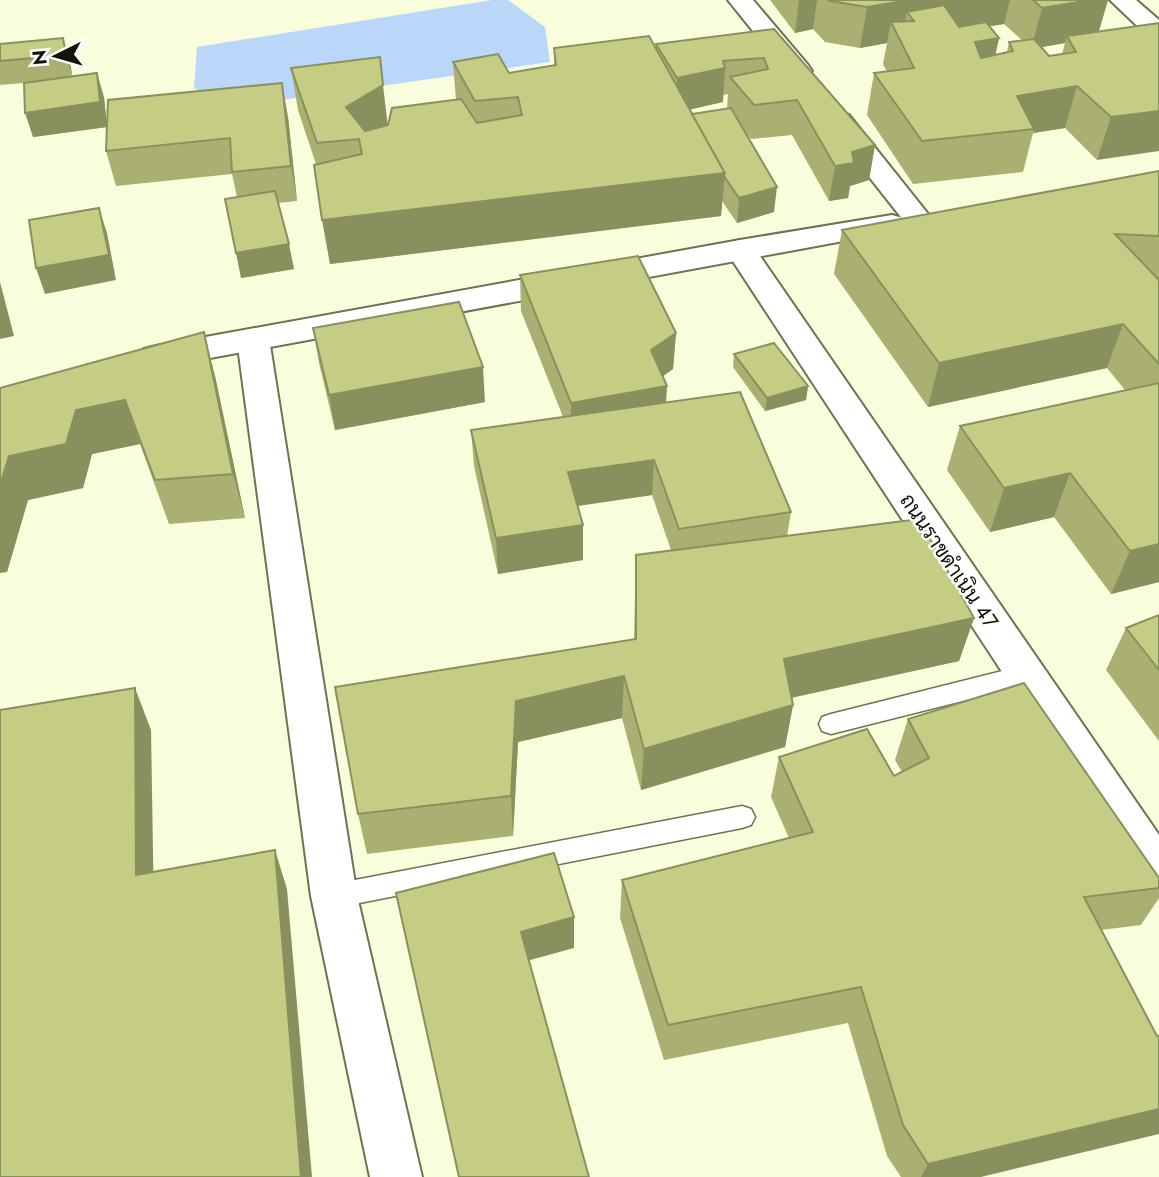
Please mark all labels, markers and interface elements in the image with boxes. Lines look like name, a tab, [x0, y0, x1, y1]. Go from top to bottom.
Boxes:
north arrow	[21, 21, 91, 91]
text: N	[25, 49, 54, 66]
street label: ถนนราขดำเนิน 47	[893, 487, 1005, 635]

